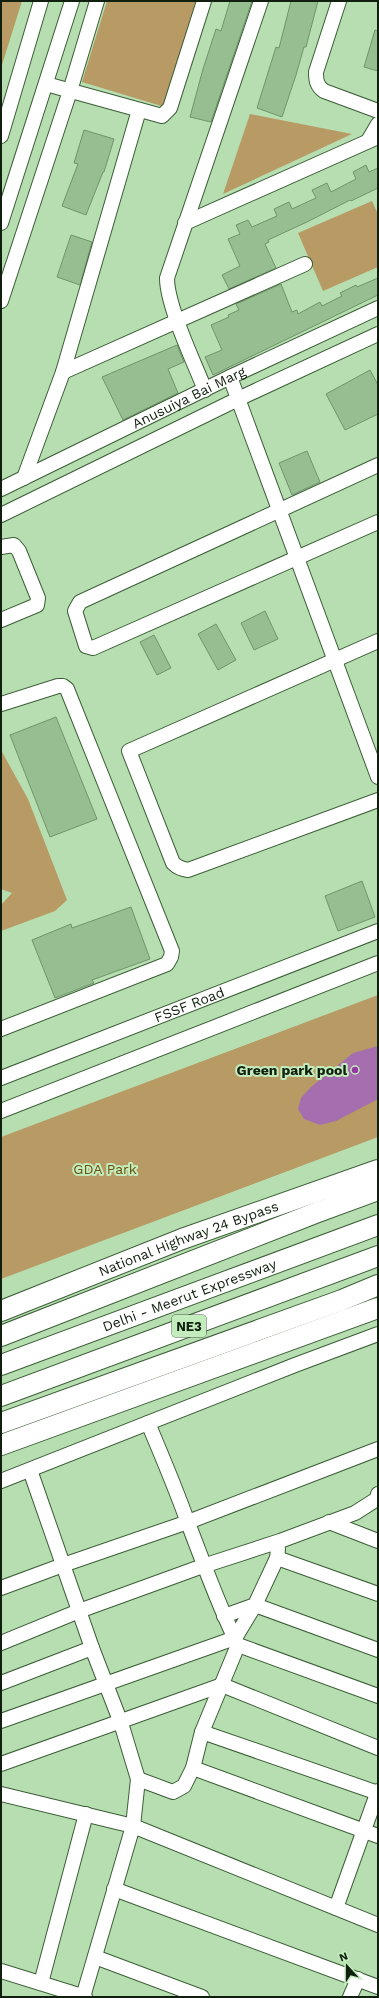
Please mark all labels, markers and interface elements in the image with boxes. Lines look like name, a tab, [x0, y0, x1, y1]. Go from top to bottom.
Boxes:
street label: Anusuiya Bai Marg	[130, 363, 248, 432]
street label: FSSF Road	[152, 984, 226, 1025]
place label: Green park pool	[237, 1062, 347, 1078]
marker: Green park pool	[350, 1065, 360, 1075]
park label: GDA Park	[73, 1161, 137, 1177]
street label: National Highway 24 Bypass	[96, 1198, 281, 1279]
street label: Delhi - Meerut Expressway	[100, 1255, 279, 1335]
road number: NE3	[172, 1315, 206, 1337]
north arrow	[327, 1946, 367, 1986]
text: N	[337, 1950, 350, 1965]

